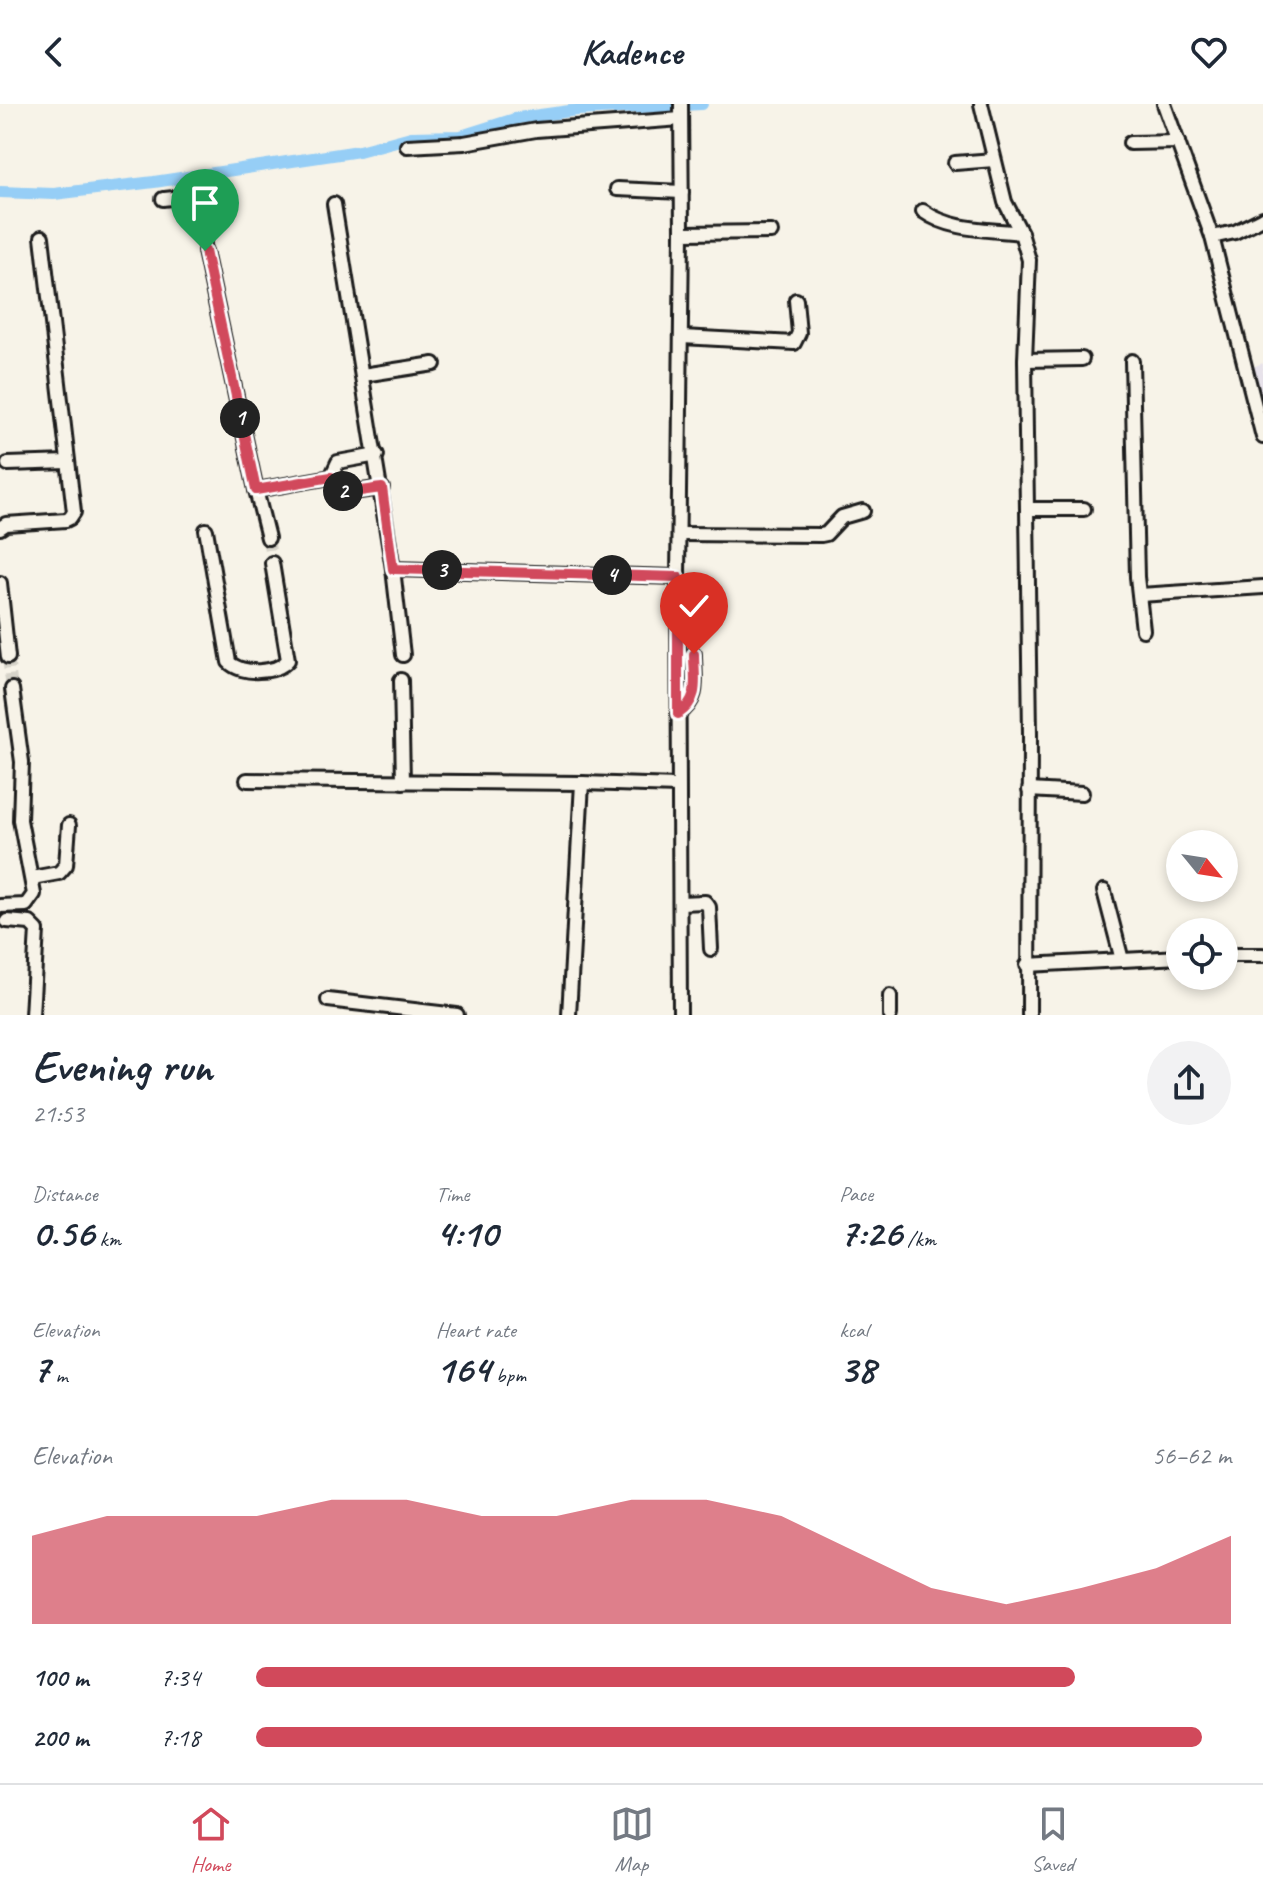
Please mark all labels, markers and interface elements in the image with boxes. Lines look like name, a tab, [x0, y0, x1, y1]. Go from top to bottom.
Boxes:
text: Kadence	[581, 29, 682, 75]
icon: back	[32, 30, 76, 74]
icon: heart	[1187, 30, 1231, 74]
pin	[171, 169, 239, 251]
icon: arrive	[183, 181, 227, 225]
pin: 1	[220, 398, 260, 438]
text: 1	[235, 404, 245, 432]
pin: 2	[323, 471, 363, 511]
text: 2	[338, 477, 348, 505]
pin: 3	[422, 550, 462, 590]
pin: 4	[592, 555, 632, 595]
text: 3	[437, 556, 447, 584]
text: 4	[607, 561, 617, 589]
pin	[660, 572, 728, 654]
icon: check	[672, 584, 716, 628]
north arrow	[1166, 830, 1238, 902]
map controls	[1166, 830, 1238, 990]
button: locate	[1166, 918, 1238, 990]
text: Evening run	[32, 1039, 212, 1094]
button: share	[1147, 1041, 1231, 1125]
text: 21:53	[32, 1097, 84, 1130]
text: Distance	[32, 1180, 98, 1208]
text: Time	[436, 1180, 469, 1208]
text: Pace	[839, 1180, 873, 1208]
text: 0.56	[32, 1208, 94, 1258]
text: 4:10	[436, 1208, 498, 1258]
text: 7:26	[839, 1208, 902, 1258]
text: km	[94, 1225, 121, 1253]
text: /km	[902, 1225, 936, 1253]
text: Elevation	[32, 1316, 100, 1344]
text: Heart rate	[436, 1316, 516, 1344]
text: kcal	[839, 1316, 868, 1344]
text: 7	[32, 1344, 50, 1394]
text: 164	[436, 1344, 491, 1394]
text: 38	[839, 1344, 875, 1394]
text: m	[50, 1361, 68, 1389]
text: bpm	[491, 1361, 526, 1389]
text: Elevation	[32, 1439, 112, 1472]
text: 56–62 m	[1152, 1439, 1231, 1472]
text: 100 m	[32, 1661, 88, 1694]
text: 7:34	[160, 1661, 200, 1694]
text: 200 m	[32, 1721, 88, 1754]
text: 7:18	[160, 1721, 200, 1754]
tab: Home	[189, 1802, 233, 1878]
tab: Map	[610, 1802, 654, 1878]
tab: Saved	[1031, 1802, 1075, 1878]

